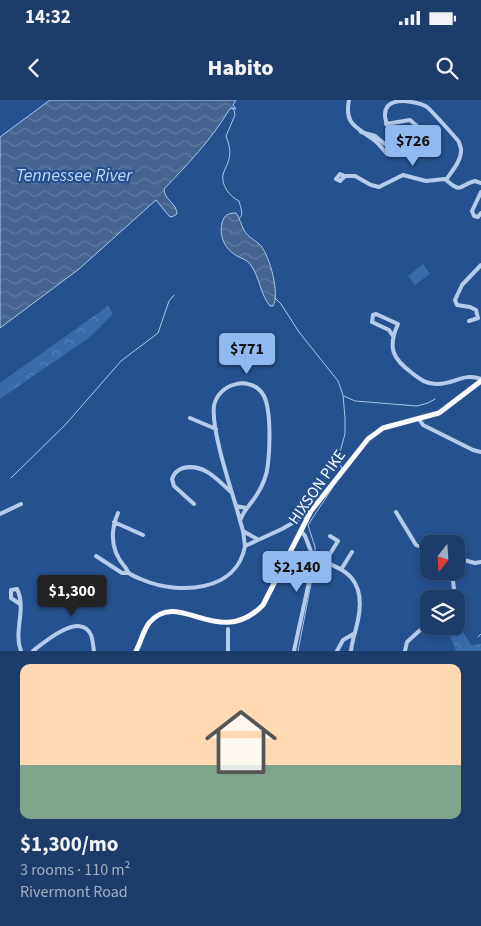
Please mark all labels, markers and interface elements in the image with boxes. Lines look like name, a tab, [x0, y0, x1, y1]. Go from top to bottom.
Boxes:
text: 14:32	[25, 4, 71, 31]
text: Habito	[208, 52, 273, 84]
icon: back	[20, 54, 48, 82]
icon: search	[433, 54, 461, 82]
pin: $726	[383, 124, 443, 167]
text: $726	[396, 130, 430, 152]
water label: Tennessee River	[16, 163, 133, 188]
pin: $771	[217, 332, 277, 375]
text: $771	[230, 338, 264, 360]
street label: HIXSON PIKE	[283, 445, 351, 529]
north arrow	[420, 535, 465, 580]
map controls	[420, 535, 465, 635]
pin: $2,140	[256, 550, 338, 593]
text: $2,140	[273, 556, 321, 578]
pin: $1,300	[31, 574, 113, 617]
text: $1,300	[48, 580, 96, 602]
button: layers	[420, 590, 465, 635]
icon: home	[196, 697, 286, 787]
text: $1,300/mo	[20, 829, 119, 859]
text: 3 rooms · 110 m²	[20, 859, 130, 881]
text: Rivermont Road	[20, 881, 128, 903]

